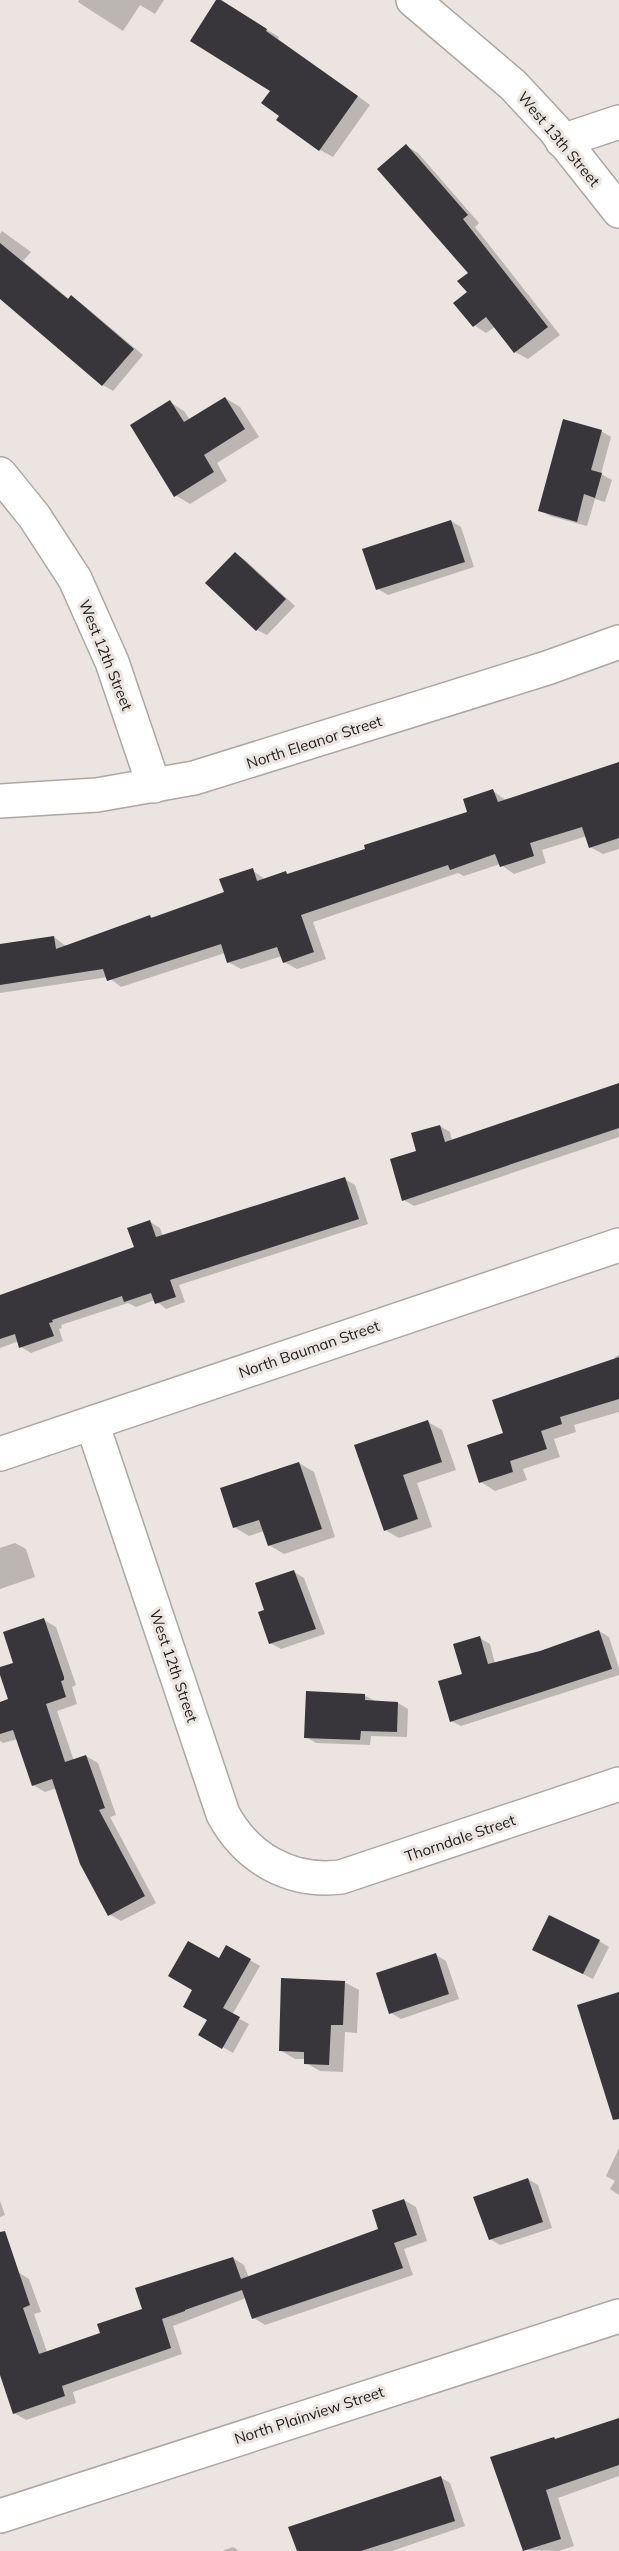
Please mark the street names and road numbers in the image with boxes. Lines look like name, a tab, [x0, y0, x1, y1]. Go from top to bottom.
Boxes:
street label: West 13th Street	[514, 88, 604, 190]
street label: West 12th Street	[75, 597, 137, 713]
street label: North Eleanor Street	[244, 711, 384, 773]
street label: North Bauman Street	[236, 1316, 382, 1382]
street label: West 12th Street	[146, 1607, 202, 1725]
street label: Thorndale Street	[402, 1810, 518, 1866]
street label: North Plainview Street	[232, 2382, 386, 2448]

